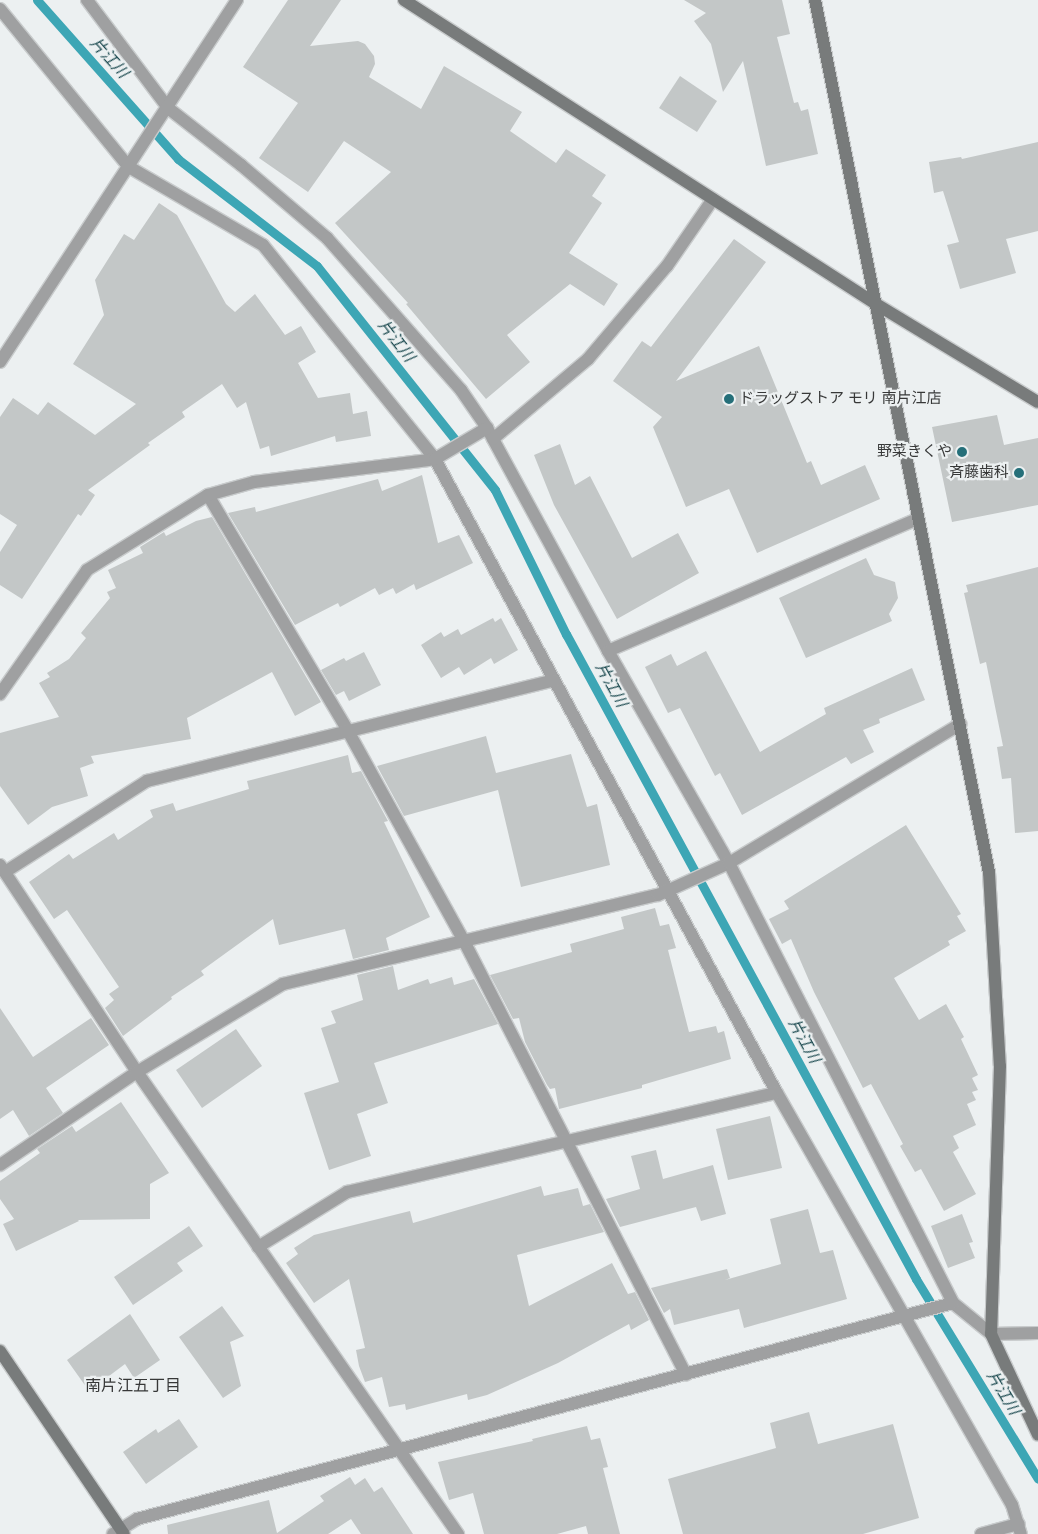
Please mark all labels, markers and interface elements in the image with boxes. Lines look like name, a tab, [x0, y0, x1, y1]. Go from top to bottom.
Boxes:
water label: 片江川	[86, 34, 132, 82]
water label: 片江川	[374, 316, 418, 366]
place label: ドラッグストア モリ 南片江店	[739, 390, 941, 408]
marker: ドラッグストア モリ 南片江店	[723, 393, 735, 405]
place label: 野菜きくや	[877, 443, 952, 461]
marker: 野菜きくや	[956, 446, 968, 458]
place label: 斉藤歯科	[949, 464, 1009, 482]
marker: 斉藤歯科	[1013, 467, 1025, 479]
water label: 片江川	[591, 659, 631, 711]
water label: 片江川	[784, 1015, 824, 1067]
water label: 片江川	[982, 1367, 1024, 1419]
district label: 南片江五丁目	[85, 1376, 181, 1396]

